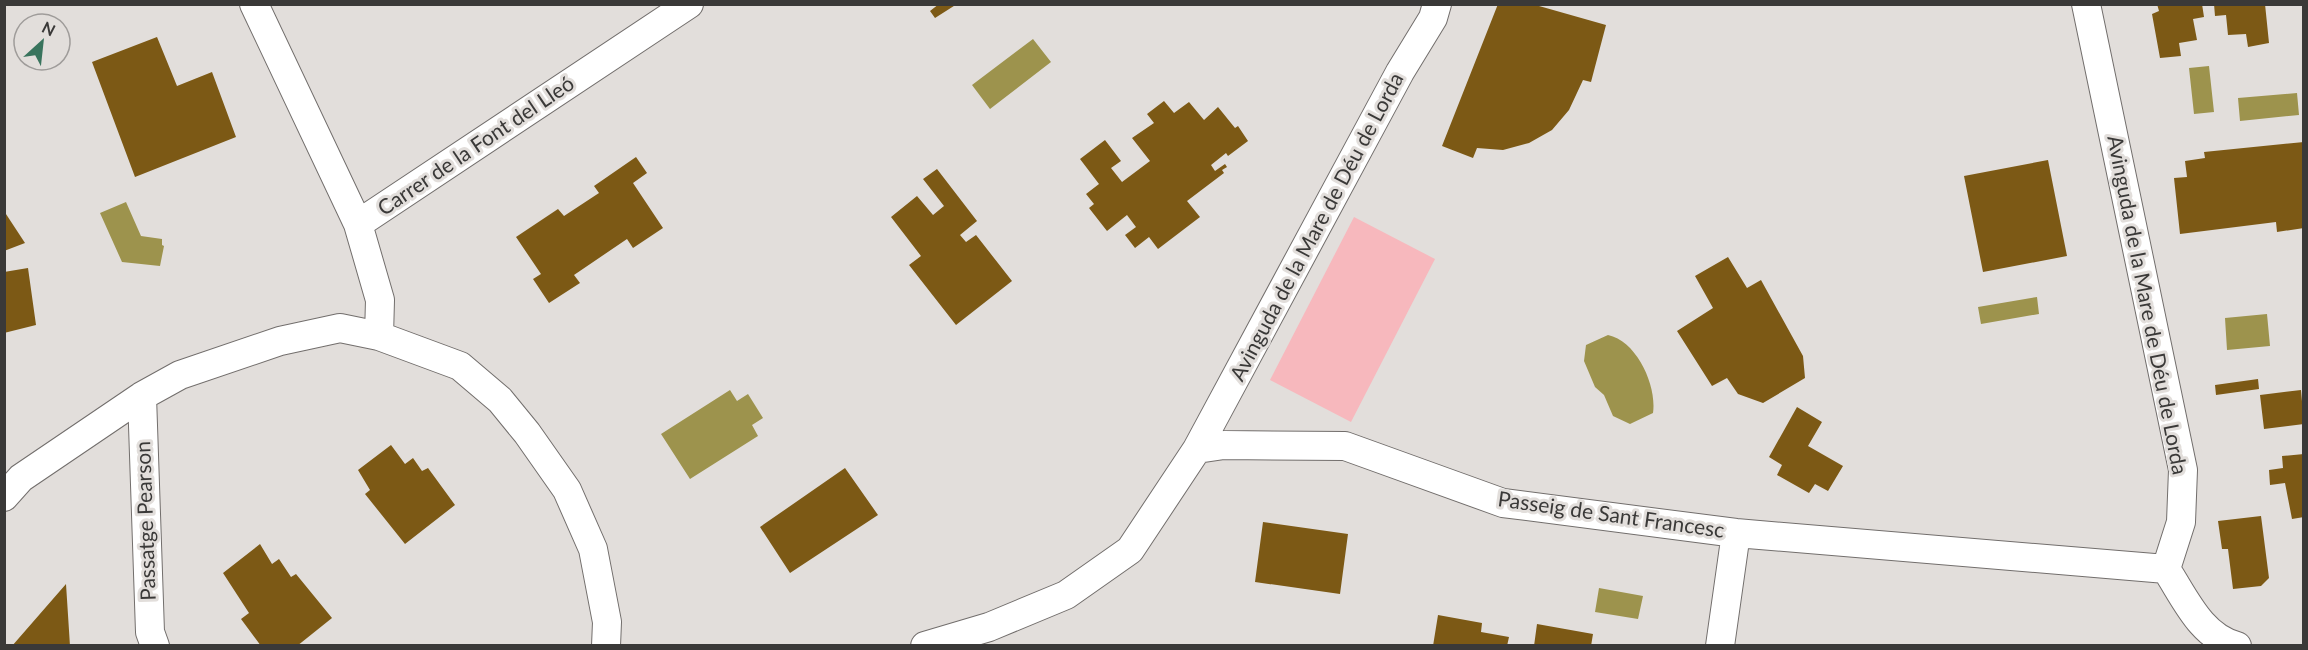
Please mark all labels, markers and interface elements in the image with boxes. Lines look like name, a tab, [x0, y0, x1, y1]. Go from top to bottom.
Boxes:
north arrow	[12, 12, 72, 72]
text: N	[39, 17, 59, 39]
street label: Avinguda de la Mare de Déu de Lorda	[1224, 68, 1408, 385]
street label: Carrer de la Font del Lleó	[372, 70, 578, 220]
street label: Avinguda de la Mare de Déu de Lorda	[2103, 133, 2194, 477]
street label: Passatge Pearson	[129, 441, 160, 601]
street label: Passeig de Sant Francesc	[1496, 485, 1726, 542]

